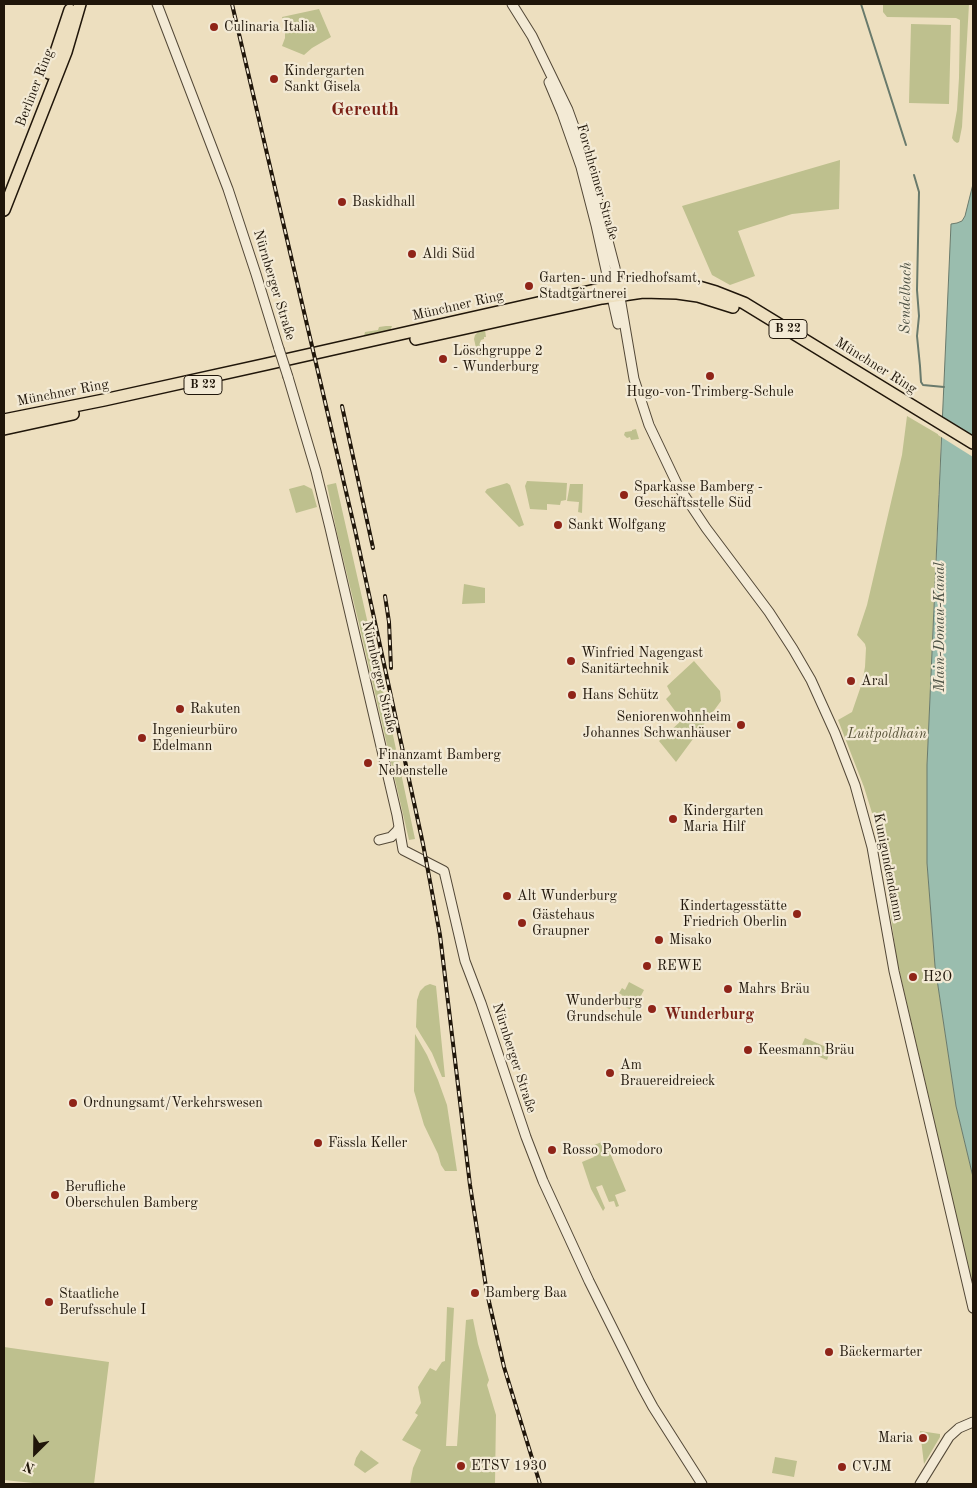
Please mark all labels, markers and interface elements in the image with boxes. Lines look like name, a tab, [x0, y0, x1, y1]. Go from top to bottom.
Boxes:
place label: Culinaria Italia	[224, 19, 315, 35]
marker: Culinaria Italia	[208, 21, 220, 33]
street label: Berliner Ring	[12, 47, 58, 129]
place label: Kindergarten Sankt Gisela	[284, 63, 365, 95]
marker: Kindergarten Sankt Gisela	[268, 73, 280, 85]
district label: Gereuth	[331, 99, 399, 121]
street label: Forchheimer Straße	[572, 122, 622, 242]
place label: Baskidhall	[352, 194, 415, 210]
marker: Baskidhall	[336, 196, 348, 208]
street label: Nürnberger Straße	[249, 228, 299, 342]
place label: Aldi Süd	[422, 246, 475, 262]
marker: Aldi Süd	[406, 248, 418, 260]
water label: Sendelbach	[896, 262, 916, 334]
place label: Garten- und Friedhofsamt, Stadtgärtnerei	[539, 270, 701, 302]
marker: Garten- und Friedhofsamt, Stadtgärtnerei	[523, 280, 535, 292]
street label: Münchner Ring	[411, 287, 505, 325]
road number: B 22	[769, 320, 807, 338]
street label: Münchner Ring	[832, 334, 920, 398]
place label: Löschgruppe 2 - Wunderburg	[453, 343, 543, 376]
marker: Löschgruppe 2 - Wunderburg	[437, 353, 449, 365]
marker: Hugo-von-Trimberg-Schule	[704, 370, 716, 382]
street label: Münchner Ring	[16, 376, 110, 410]
road number: B 22	[184, 376, 222, 394]
place label: Hugo-von-Trimberg-Schule	[626, 384, 794, 400]
place label: Sparkasse Bamberg - Geschäftsstelle Süd	[634, 479, 763, 512]
marker: Sparkasse Bamberg - Geschäftsstelle Süd	[618, 489, 630, 501]
place label: Sankt Wolfgang	[568, 517, 666, 533]
marker: Sankt Wolfgang	[552, 519, 564, 531]
water label: Main-Donau-Kanal	[931, 562, 949, 692]
street label: Nürnberger Straße	[358, 619, 400, 735]
place label: Winfried Nagengast Sanitärtechnik	[581, 645, 703, 678]
marker: Winfried Nagengast Sanitärtechnik	[565, 655, 577, 667]
place label: Aral	[861, 673, 888, 689]
marker: Aral	[845, 675, 857, 687]
place label: Hans Schütz	[582, 687, 658, 703]
marker: Hans Schütz	[566, 689, 578, 701]
place label: Rakuten	[190, 701, 241, 717]
marker: Rakuten	[174, 703, 186, 715]
place label: Seniorenwohnheim Johannes Schwanhäuser	[583, 709, 731, 742]
marker: Seniorenwohnheim Johannes Schwanhäuser	[735, 719, 747, 731]
place label: Ingenieurbüro Edelmann	[152, 722, 237, 754]
park label: Luitpoldhain	[847, 726, 927, 742]
marker: Ingenieurbüro Edelmann	[136, 732, 148, 744]
place label: Finanzamt Bamberg Nebenstelle	[378, 747, 501, 780]
marker: Finanzamt Bamberg Nebenstelle	[362, 757, 374, 769]
place label: Kindergarten Maria Hilf	[683, 803, 764, 836]
street label: Kunigundendamm	[869, 812, 907, 922]
marker: Kindergarten Maria Hilf	[667, 813, 679, 825]
place label: Alt Wunderburg	[517, 888, 617, 904]
marker: Alt Wunderburg	[501, 890, 513, 902]
place label: Kindertagesstätte Friedrich Oberlin	[680, 898, 787, 930]
place label: Gästehaus Graupner	[532, 907, 594, 940]
marker: Kindertagesstätte Friedrich Oberlin	[791, 908, 803, 920]
marker: Gästehaus Graupner	[516, 917, 528, 929]
place label: Misako	[669, 932, 712, 948]
marker: Misako	[653, 934, 665, 946]
place label: REWE	[657, 958, 701, 974]
marker: REWE	[641, 960, 653, 972]
place label: H2O	[923, 969, 952, 985]
marker: H2O	[907, 971, 919, 983]
place label: Mahrs Bräu	[738, 981, 810, 997]
marker: Mahrs Bräu	[722, 983, 734, 995]
place label: Wunderburg Grundschule	[565, 993, 642, 1026]
street label: Nürnberger Straße	[488, 1001, 540, 1115]
marker: Wunderburg Grundschule	[646, 1003, 658, 1015]
district label: Wunderburg	[664, 1005, 754, 1025]
place label: Keesmann Bräu	[758, 1042, 854, 1058]
marker: Keesmann Bräu	[742, 1044, 754, 1056]
place label: Am Brauereidreieck	[620, 1057, 715, 1090]
marker: Am Brauereidreieck	[604, 1067, 616, 1079]
place label: Ordnungsamt/Verkehrswesen	[83, 1095, 263, 1111]
marker: Ordnungsamt/Verkehrswesen	[67, 1097, 79, 1109]
place label: Fässla Keller	[328, 1135, 407, 1151]
marker: Fässla Keller	[312, 1137, 324, 1149]
place label: Rosso Pomodoro	[562, 1142, 663, 1158]
marker: Rosso Pomodoro	[546, 1144, 558, 1156]
place label: Berufliche Oberschulen Bamberg	[65, 1179, 198, 1212]
marker: Berufliche Oberschulen Bamberg	[49, 1189, 61, 1201]
place label: Bamberg Baa	[485, 1285, 567, 1301]
place label: Staatliche Berufsschule I	[59, 1286, 146, 1318]
marker: Bamberg Baa	[469, 1287, 481, 1299]
marker: Staatliche Berufsschule I	[43, 1296, 55, 1308]
place label: Bäckermarter	[839, 1344, 922, 1360]
marker: Bäckermarter	[823, 1346, 835, 1358]
north arrow	[10, 1428, 60, 1478]
place label: Maria	[878, 1430, 913, 1446]
marker: Maria	[917, 1432, 929, 1444]
text: N	[21, 1458, 37, 1475]
place label: ETSV 1930	[471, 1458, 547, 1474]
place label: CVJM	[852, 1459, 891, 1475]
marker: ETSV 1930	[455, 1460, 467, 1472]
marker: CVJM	[836, 1461, 848, 1473]

